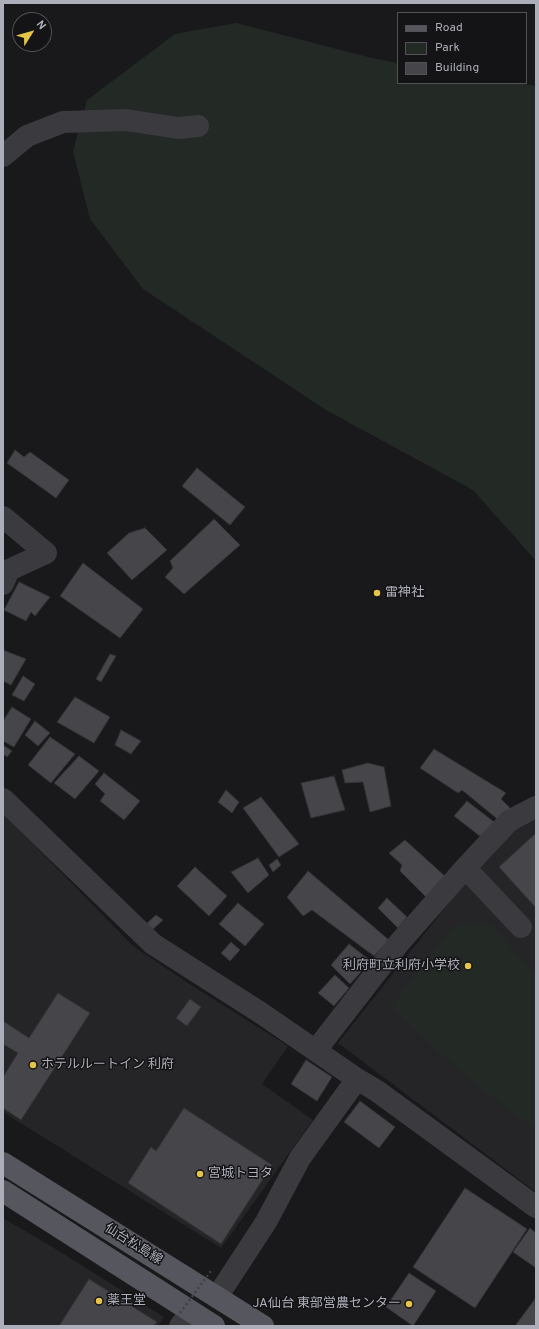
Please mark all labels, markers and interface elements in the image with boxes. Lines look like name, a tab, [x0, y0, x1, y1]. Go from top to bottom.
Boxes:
north arrow	[12, 12, 52, 52]
legend	[397, 12, 527, 84]
text: N	[33, 18, 49, 33]
text: Road	[435, 20, 463, 36]
text: Park	[435, 40, 460, 56]
text: Building	[435, 60, 479, 76]
place label: 雷神社	[385, 585, 424, 601]
marker: 雷神社	[372, 588, 382, 598]
place label: 利府町立利府小学校	[343, 958, 460, 974]
marker: 利府町立利府小学校	[463, 961, 473, 971]
place label: ホテルルートイン 利府	[41, 1057, 174, 1073]
marker: ホテルルートイン 利府	[28, 1060, 38, 1070]
place label: 宮城トヨタ	[208, 1166, 273, 1182]
marker: 宮城トヨタ	[195, 1169, 205, 1179]
street label: 仙台松島線	[101, 1221, 165, 1269]
place label: 薬王堂	[107, 1293, 146, 1309]
marker: 薬王堂	[94, 1296, 104, 1306]
place label: JA仙台 東部営農センター	[253, 1296, 401, 1312]
marker: JA仙台 東部営農センター	[404, 1299, 414, 1309]

